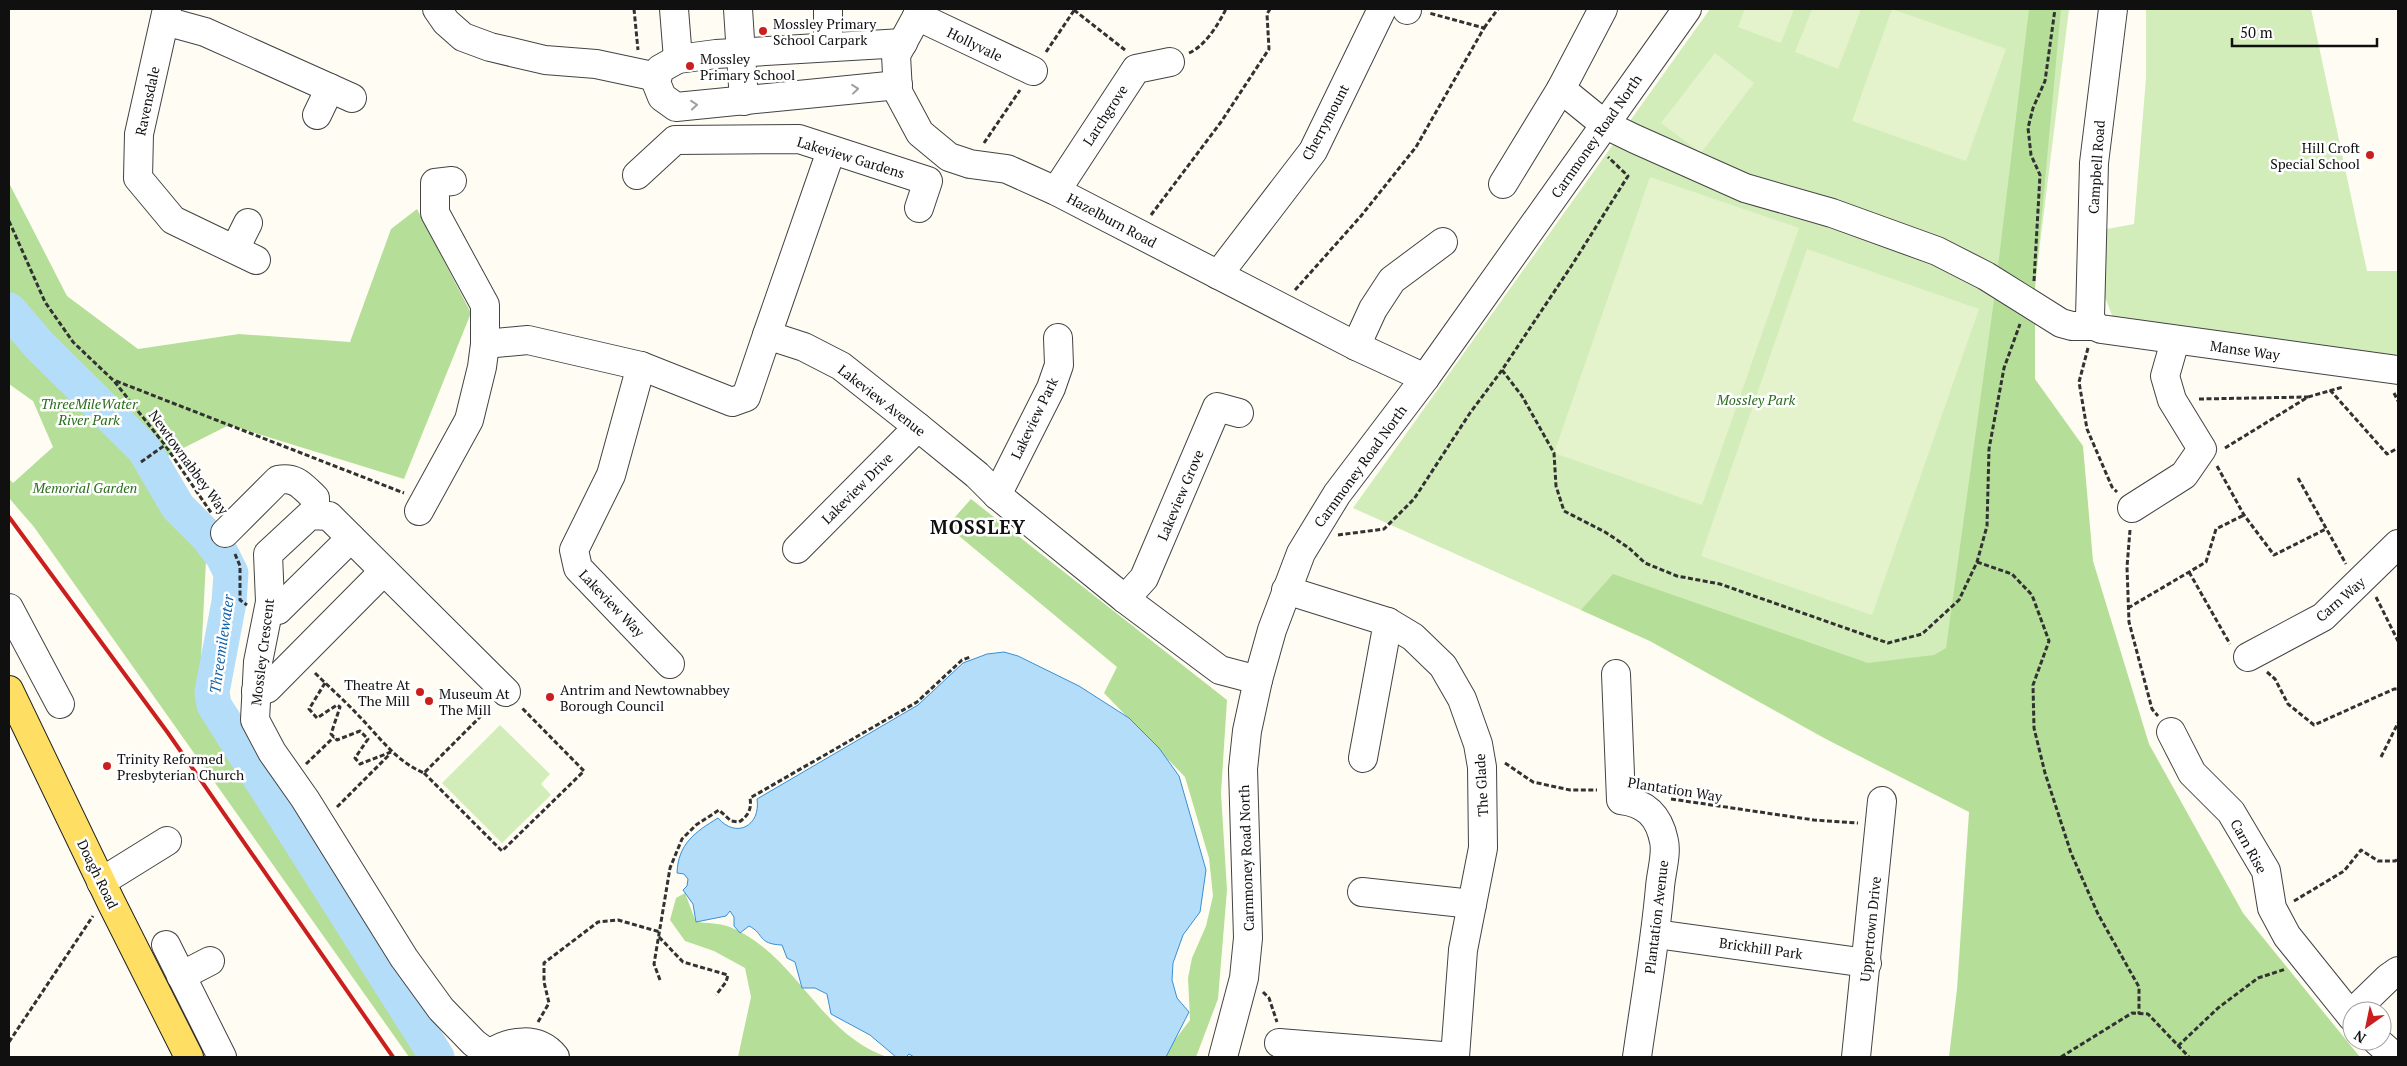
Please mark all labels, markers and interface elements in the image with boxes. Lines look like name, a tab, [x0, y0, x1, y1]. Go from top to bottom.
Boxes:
place label: Mossley Primary School Carpark	[773, 14, 877, 49]
scale bar	[2232, 15, 2377, 47]
street label: Hollyvale	[944, 22, 1006, 66]
text: 50 m	[2240, 22, 2273, 42]
marker: Mossley Primary School Carpark	[757, 25, 769, 37]
place label: Mossley Primary School	[700, 49, 795, 84]
marker: Mossley Primary School	[684, 60, 696, 72]
street label: Ravensdale	[130, 65, 164, 137]
street label: Carnmoney Road North	[1546, 71, 1646, 201]
street label: Cherrymount	[1297, 80, 1353, 163]
street label: Larchgrove	[1078, 81, 1132, 149]
one-way arrow	[852, 84, 860, 95]
one-way arrow	[690, 100, 698, 111]
street label: Campbell Road	[2083, 119, 2109, 214]
street label: Lakeview Gardens	[795, 132, 907, 182]
place label: Hill Croft Special School	[2270, 138, 2361, 173]
marker: Hill Croft Special School	[2364, 149, 2376, 161]
street label: Hazelburn Road	[1064, 188, 1160, 252]
street label: Manse Way	[2209, 336, 2282, 364]
street label: Lakeview Avenue	[834, 360, 930, 440]
street label: Lakeview Park	[1006, 373, 1062, 462]
park label: Mossley Park	[1716, 390, 1796, 409]
park label: ThreeMileWater River Park	[41, 394, 138, 429]
street label: Carnmoney Road North	[1309, 401, 1411, 531]
street label: Newtownabbey Way	[145, 406, 234, 519]
street label: Lakeview Grove	[1152, 447, 1208, 543]
street label: Lakeview Drive	[817, 448, 897, 528]
park label: Memorial Garden	[32, 478, 137, 497]
district label: MOSSLEY	[930, 514, 1026, 539]
street label: Lakeview Way	[575, 565, 650, 642]
street label: Carn Way	[2311, 572, 2369, 626]
water label: Threemilewater	[204, 592, 238, 695]
street label: Mossley Crescent	[246, 597, 278, 707]
place label: Theatre At The Mill	[344, 675, 411, 710]
place label: Antrim and Newtownabbey Borough Council	[560, 680, 731, 715]
place label: Museum At The Mill	[439, 684, 510, 719]
marker: Theatre At The Mill	[414, 686, 426, 698]
marker: Antrim and Newtownabbey Borough Council	[544, 691, 556, 703]
marker: Museum At The Mill	[423, 695, 435, 707]
place label: Trinity Reformed Presbyterian Church	[117, 749, 244, 784]
street label: The Glade	[1470, 753, 1492, 817]
marker: Trinity Reformed Presbyterian Church	[101, 760, 113, 772]
street label: Plantation Way	[1626, 772, 1725, 806]
street label: Carnmoney Road North	[1234, 784, 1258, 932]
street label: Carn Rise	[2226, 815, 2272, 877]
street label: Doagh Road	[73, 836, 123, 912]
street label: Plantation Avenue	[1640, 859, 1672, 975]
street label: Uppertown Drive	[1855, 875, 1885, 983]
street label: Brickhill Park	[1718, 933, 1805, 963]
north arrow	[2342, 1001, 2392, 1051]
text: N	[2350, 1026, 2369, 1048]

